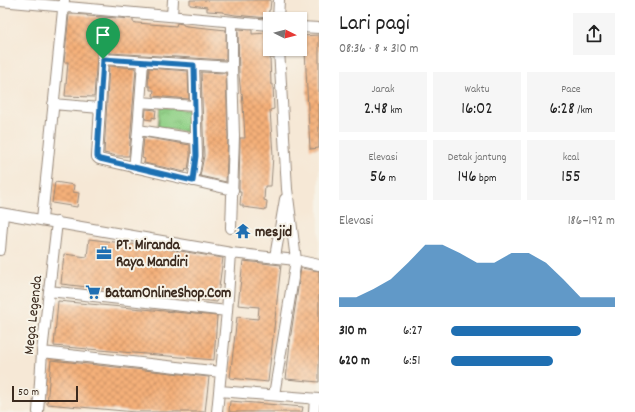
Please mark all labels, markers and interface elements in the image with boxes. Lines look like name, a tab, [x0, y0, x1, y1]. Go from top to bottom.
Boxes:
text: Lari pagi	[339, 9, 410, 40]
north arrow	[263, 12, 307, 56]
map controls	[263, 12, 307, 56]
button: share	[573, 13, 615, 55]
pin	[86, 18, 120, 59]
icon: arrive	[92, 24, 114, 46]
text: 08:36 · 8 × 310 m	[339, 40, 418, 59]
text: Jarak	[372, 82, 394, 98]
text: Waktu	[465, 82, 489, 98]
text: Pace	[561, 82, 581, 98]
text: 2.48	[364, 98, 388, 122]
text: 16:02	[461, 98, 493, 122]
text: 6:28	[549, 98, 575, 122]
text: km	[388, 103, 402, 119]
text: /km	[575, 103, 593, 119]
text: Elevasi	[369, 150, 397, 166]
text: Detak jantung	[448, 150, 506, 166]
text: kcal	[563, 150, 579, 166]
text: 56	[370, 166, 386, 190]
text: 146	[457, 166, 477, 190]
text: 155	[561, 166, 581, 190]
text: m	[386, 171, 396, 187]
text: bpm	[477, 171, 497, 187]
text: Elevasi	[339, 212, 373, 231]
text: 186–192 m	[568, 212, 615, 231]
temple icon: mesjid	[234, 222, 252, 240]
place label: mesjid	[255, 222, 292, 244]
place label: PT. Miranda Raya Mandiri	[116, 235, 188, 274]
office icon: PT. Miranda Raya Mandiri	[95, 244, 113, 262]
street label: Mega Legenda	[19, 274, 49, 356]
supermarket icon: BatamOnlineShop.Com	[84, 283, 102, 301]
place label: BatamOnlineShop.Com	[105, 283, 231, 305]
text: 310 m	[339, 322, 367, 341]
text: 6:27	[403, 322, 422, 341]
text: 620 m	[339, 352, 370, 371]
text: 6:51	[403, 352, 420, 371]
scale bar	[12, 384, 78, 403]
text: 50 m	[18, 385, 39, 401]

